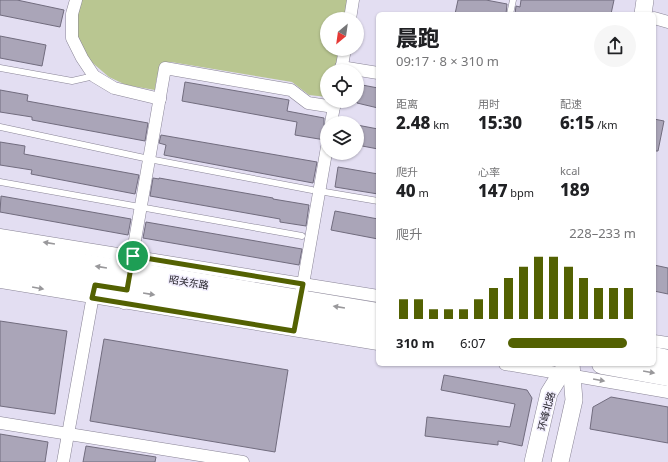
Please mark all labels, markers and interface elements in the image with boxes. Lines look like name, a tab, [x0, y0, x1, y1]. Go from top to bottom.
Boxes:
north arrow	[320, 12, 364, 56]
map controls	[320, 12, 364, 160]
text: 晨跑	[396, 22, 440, 52]
button: share	[594, 25, 636, 67]
text: 09:17 · 8 × 310 m	[396, 52, 499, 70]
button: locate	[320, 64, 364, 108]
text: 距离	[396, 96, 418, 111]
text: 用时	[478, 96, 500, 111]
text: 配速	[560, 96, 582, 111]
text: 2.48	[396, 111, 430, 134]
text: 15:30	[478, 111, 522, 134]
text: 6:15	[560, 111, 594, 134]
button: layers	[320, 116, 364, 160]
text: km	[430, 117, 449, 132]
text: /km	[594, 117, 617, 132]
text: kcal	[560, 163, 580, 178]
text: 爬升	[396, 164, 418, 179]
text: 心率	[478, 164, 500, 179]
text: 189	[560, 178, 589, 201]
text: 40	[396, 179, 416, 202]
text: 147	[478, 179, 507, 202]
text: m	[416, 185, 429, 200]
text: bpm	[507, 185, 534, 200]
text: 228–233 m	[569, 224, 636, 242]
text: 爬升	[396, 225, 422, 243]
pin	[116, 239, 150, 273]
one-way arrow	[43, 240, 55, 246]
icon: arrive	[122, 245, 144, 267]
one-way arrow	[95, 264, 107, 270]
street label: 昭关东路	[168, 272, 210, 292]
one-way arrow	[32, 286, 45, 292]
one-way arrow	[143, 291, 155, 297]
one-way arrow	[333, 303, 346, 309]
text: 310 m	[396, 334, 434, 352]
text: 6:07	[460, 334, 486, 352]
one-way arrow	[643, 370, 655, 376]
one-way arrow	[592, 377, 605, 383]
street label: 环峰北路	[534, 390, 558, 432]

